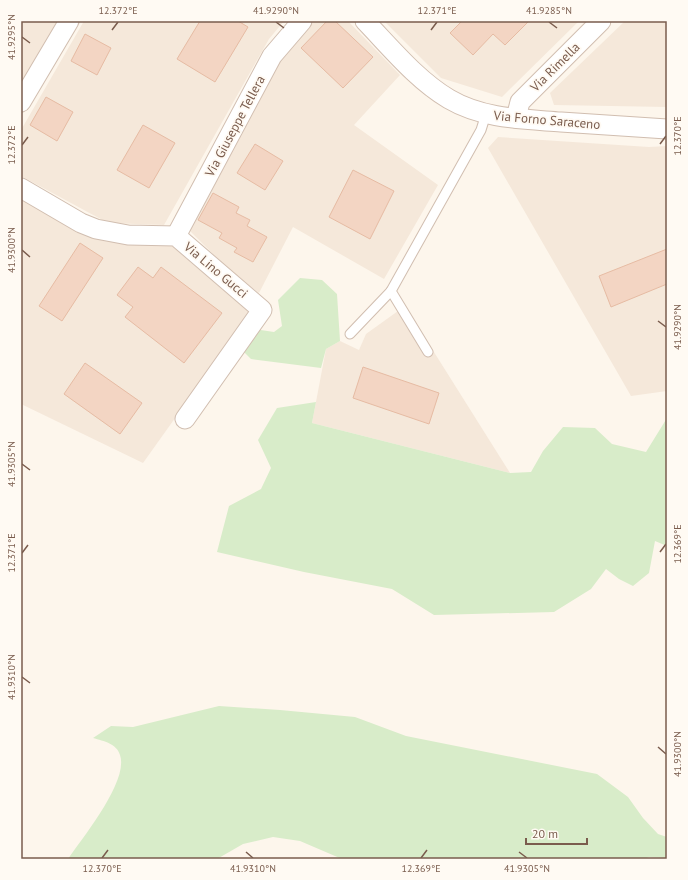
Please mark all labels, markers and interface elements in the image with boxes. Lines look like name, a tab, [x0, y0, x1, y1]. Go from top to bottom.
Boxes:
text: 12.372°E	[99, 4, 138, 17]
text: 41.9290°N	[253, 4, 299, 17]
text: 12.371°E	[418, 4, 457, 17]
text: 41.9285°N	[526, 4, 572, 17]
text: 41.9295°N	[5, 14, 18, 60]
street label: Via Rimella	[526, 39, 583, 96]
street label: Via Giuseppe Tellera	[201, 72, 269, 180]
street label: Via Forno Saraceno	[492, 107, 601, 133]
text: 12.370°E	[671, 117, 684, 156]
text: 12.372°E	[5, 126, 18, 165]
text: 41.9300°N	[5, 227, 18, 273]
street label: Via Lino Gucci	[180, 238, 252, 302]
text: 41.9290°N	[671, 304, 684, 350]
text: 41.9305°N	[5, 441, 18, 487]
text: 12.369°E	[671, 525, 684, 564]
text: 12.371°E	[5, 534, 18, 573]
text: 41.9310°N	[5, 654, 18, 700]
text: 41.9300°N	[671, 731, 684, 777]
scale bar	[526, 820, 587, 846]
text: 20 m	[532, 826, 558, 841]
text: 12.370°E	[83, 862, 122, 875]
text: 41.9310°N	[230, 862, 276, 875]
text: 12.369°E	[402, 862, 441, 875]
text: 41.9305°N	[504, 862, 550, 875]

